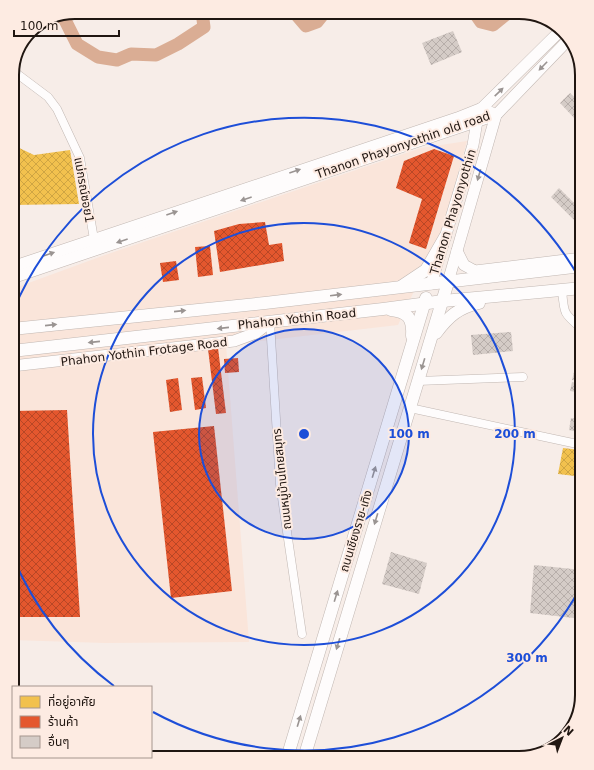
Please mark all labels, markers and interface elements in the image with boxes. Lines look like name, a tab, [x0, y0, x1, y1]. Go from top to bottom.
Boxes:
scale bar	[14, 12, 119, 38]
text: 100 m	[20, 19, 58, 33]
one-way arrow	[539, 62, 548, 71]
one-way arrow	[494, 87, 504, 97]
street label: Thanon Phayonyothin old road	[313, 109, 492, 182]
street label: Thanon Phayonyothin	[427, 148, 479, 277]
street label: แม่กรณ์ซอย1	[71, 156, 97, 224]
one-way arrow	[290, 168, 302, 174]
one-way arrow	[476, 169, 482, 181]
one-way arrow	[239, 196, 251, 202]
one-way arrow	[167, 209, 179, 215]
one-way arrow	[116, 238, 128, 244]
one-way arrow	[43, 251, 55, 257]
one-way arrow	[330, 292, 342, 298]
street label: Phahon Yothin Road	[237, 306, 357, 332]
one-way arrow	[174, 308, 186, 315]
one-way arrow	[45, 322, 57, 328]
one-way arrow	[217, 324, 229, 331]
street label: Phahon Yothin Frotage Road	[60, 335, 228, 369]
one-way arrow	[88, 339, 100, 345]
one-way arrow	[420, 358, 426, 370]
centre of rings	[297, 427, 311, 441]
text: 100 m	[388, 427, 430, 441]
text: 200 m	[494, 427, 536, 441]
street label: ถนนหมู่บ้านไทยสมุทร	[270, 428, 294, 530]
one-way arrow	[371, 465, 377, 477]
street label: ถนนเชียงราย-เทิง	[337, 488, 375, 574]
one-way arrow	[373, 514, 379, 526]
one-way arrow	[333, 590, 339, 602]
one-way arrow	[335, 638, 341, 650]
text: 300 m	[506, 651, 548, 665]
legend	[12, 686, 152, 758]
text: ที่อยู่อาศัย	[48, 693, 96, 709]
one-way arrow	[296, 714, 302, 726]
text: ร้านค้า	[48, 715, 78, 729]
north arrow	[542, 718, 582, 758]
text: N	[561, 723, 576, 739]
text: อื่นๆ	[48, 733, 69, 749]

